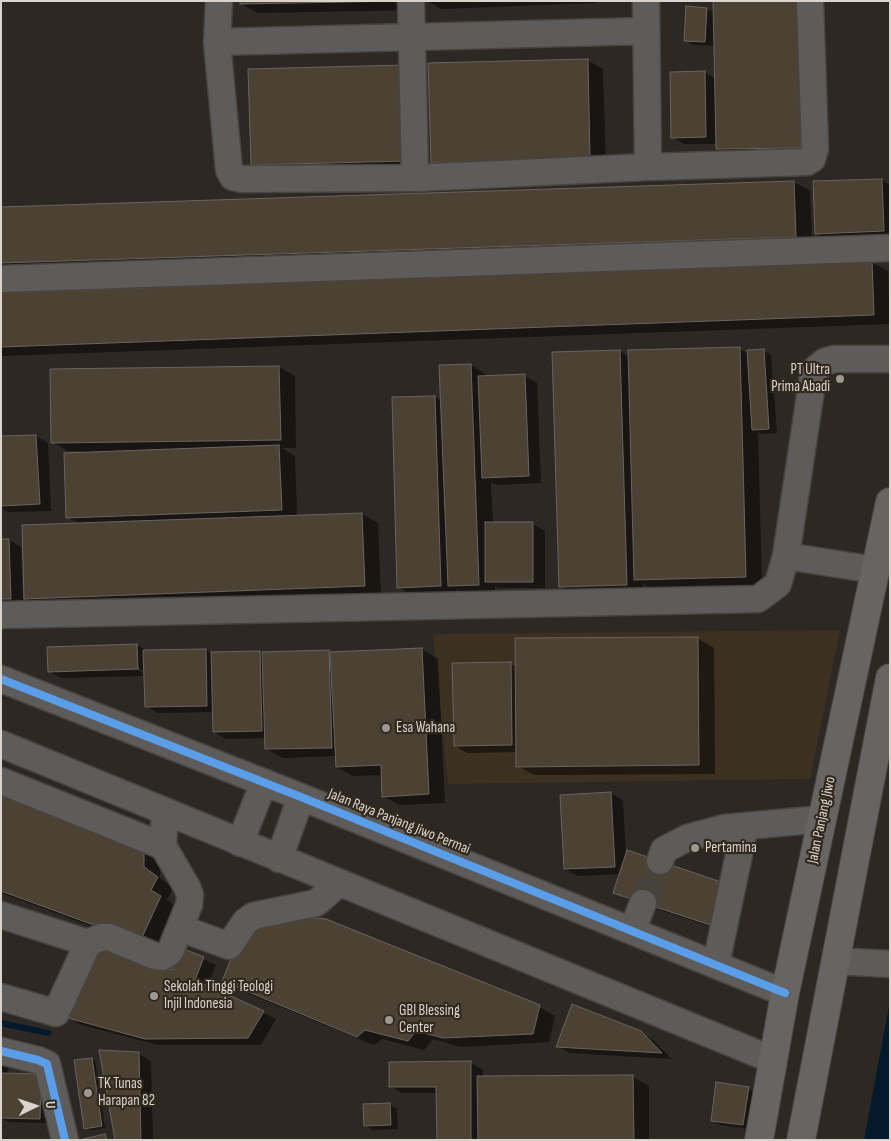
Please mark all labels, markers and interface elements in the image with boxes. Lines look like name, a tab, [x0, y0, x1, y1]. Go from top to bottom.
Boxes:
place label: PT Ultra Prima Abadi	[771, 361, 830, 396]
marker: PT Ultra Prima Abadi	[834, 373, 846, 385]
place label: Esa Wahana	[396, 719, 455, 737]
marker: Esa Wahana	[380, 722, 392, 734]
street label: Jalan Panjang Jiwo	[804, 775, 840, 865]
street label: Jalan Raya Panjang Jiwo Permai	[325, 785, 473, 859]
place label: Pertamina	[705, 839, 757, 857]
marker: Pertamina	[689, 842, 701, 854]
place label: Sekolah Tinggi Teologi Injil Indonesia	[164, 978, 273, 1013]
marker: Sekolah Tinggi Teologi Injil Indonesia	[148, 990, 160, 1002]
place label: GBI Blessing Center	[399, 1002, 460, 1037]
marker: GBI Blessing Center	[383, 1014, 395, 1026]
place label: TK Tunas Harapan 82	[98, 1075, 155, 1110]
north arrow	[10, 1081, 60, 1131]
marker: TK Tunas Harapan 82	[82, 1087, 94, 1099]
text: U	[42, 1101, 59, 1109]

